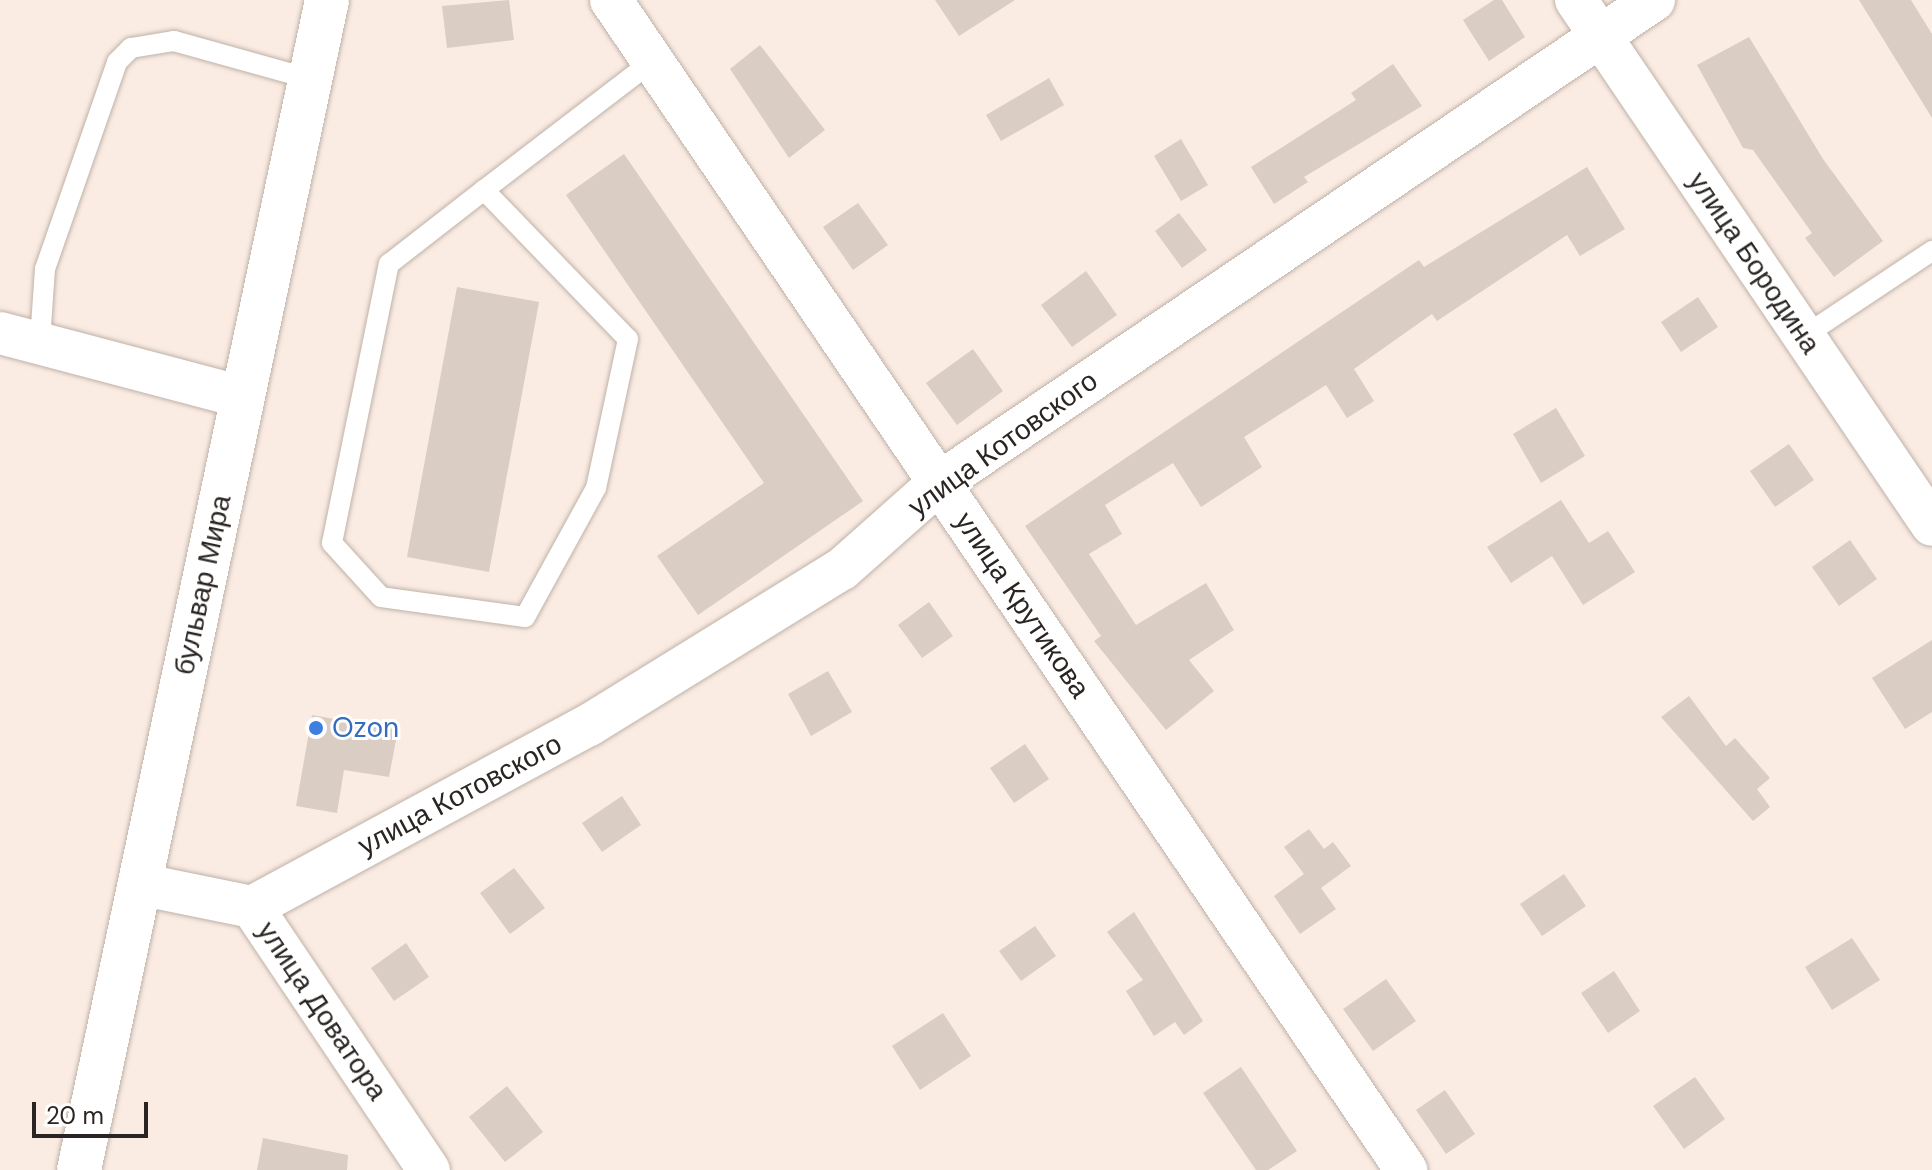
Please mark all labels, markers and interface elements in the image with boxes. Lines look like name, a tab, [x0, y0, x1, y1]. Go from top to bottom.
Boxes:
street label: улица Бородина	[1681, 166, 1827, 360]
street label: улица Котовского	[902, 364, 1104, 524]
street label: бульвар Мира	[168, 492, 238, 678]
street label: улица Крутикова	[947, 506, 1097, 704]
place label: Ozon	[332, 711, 399, 745]
marker: Ozon	[307, 719, 325, 737]
street label: улица Котовского	[352, 727, 568, 863]
street label: улица Доватора	[250, 915, 394, 1107]
scale bar	[36, 1086, 152, 1136]
text: 20 m	[46, 1100, 104, 1131]

